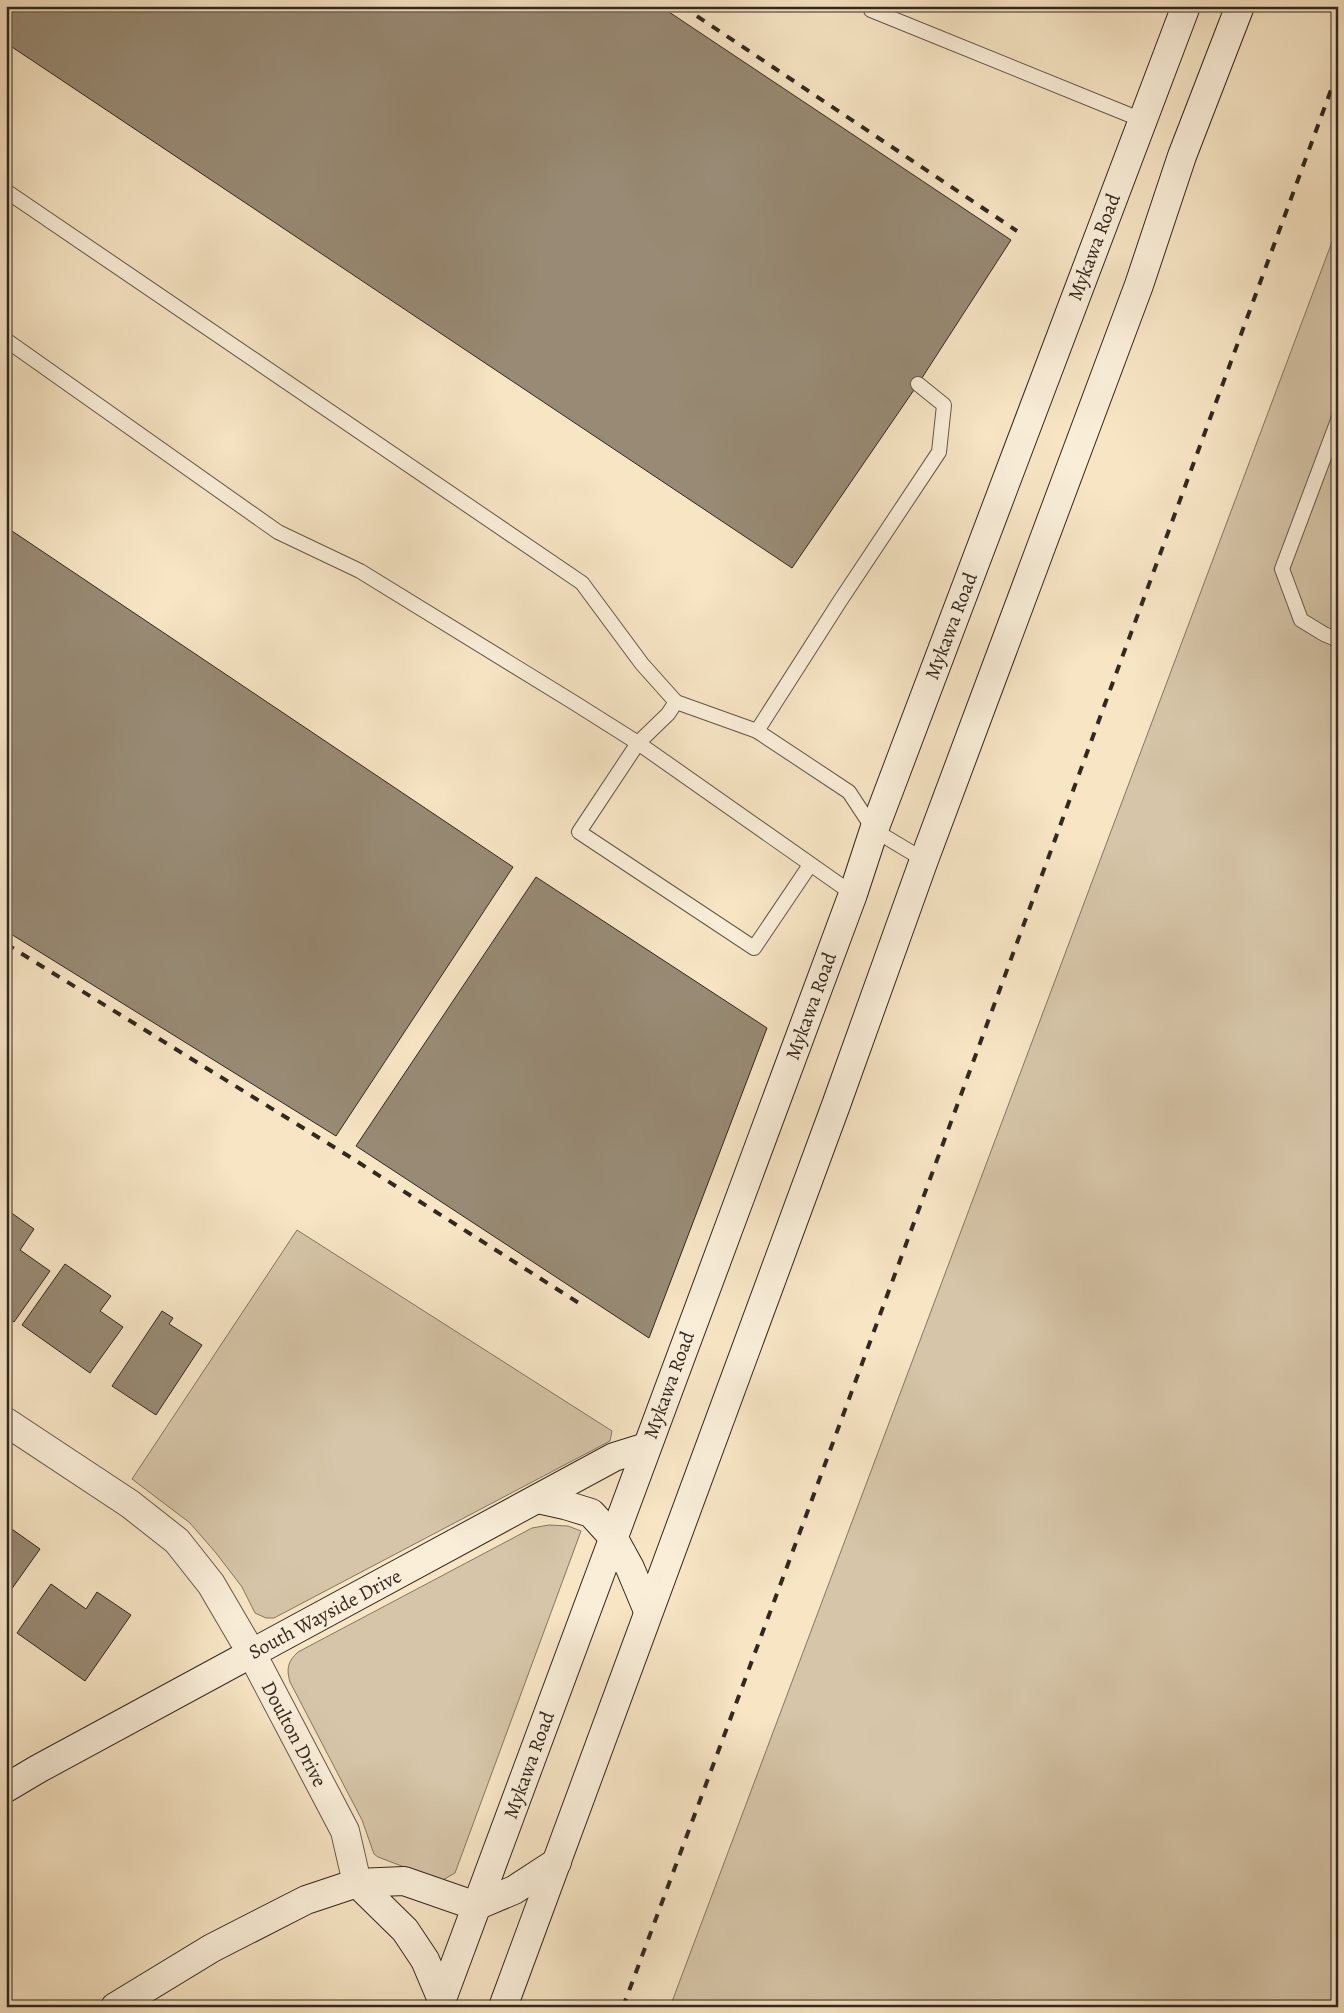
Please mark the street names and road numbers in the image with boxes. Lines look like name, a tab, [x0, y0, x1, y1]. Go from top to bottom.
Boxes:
street label: Mykawa Road	[1061, 189, 1127, 304]
street label: Mykawa Road	[918, 568, 984, 683]
street label: Mykawa Road	[779, 948, 843, 1064]
street label: Mykawa Road	[637, 1327, 701, 1443]
street label: South Wayside Drive	[244, 1562, 406, 1666]
street label: Doulton Drive	[255, 1676, 333, 1792]
street label: Mykawa Road	[497, 1707, 561, 1823]

